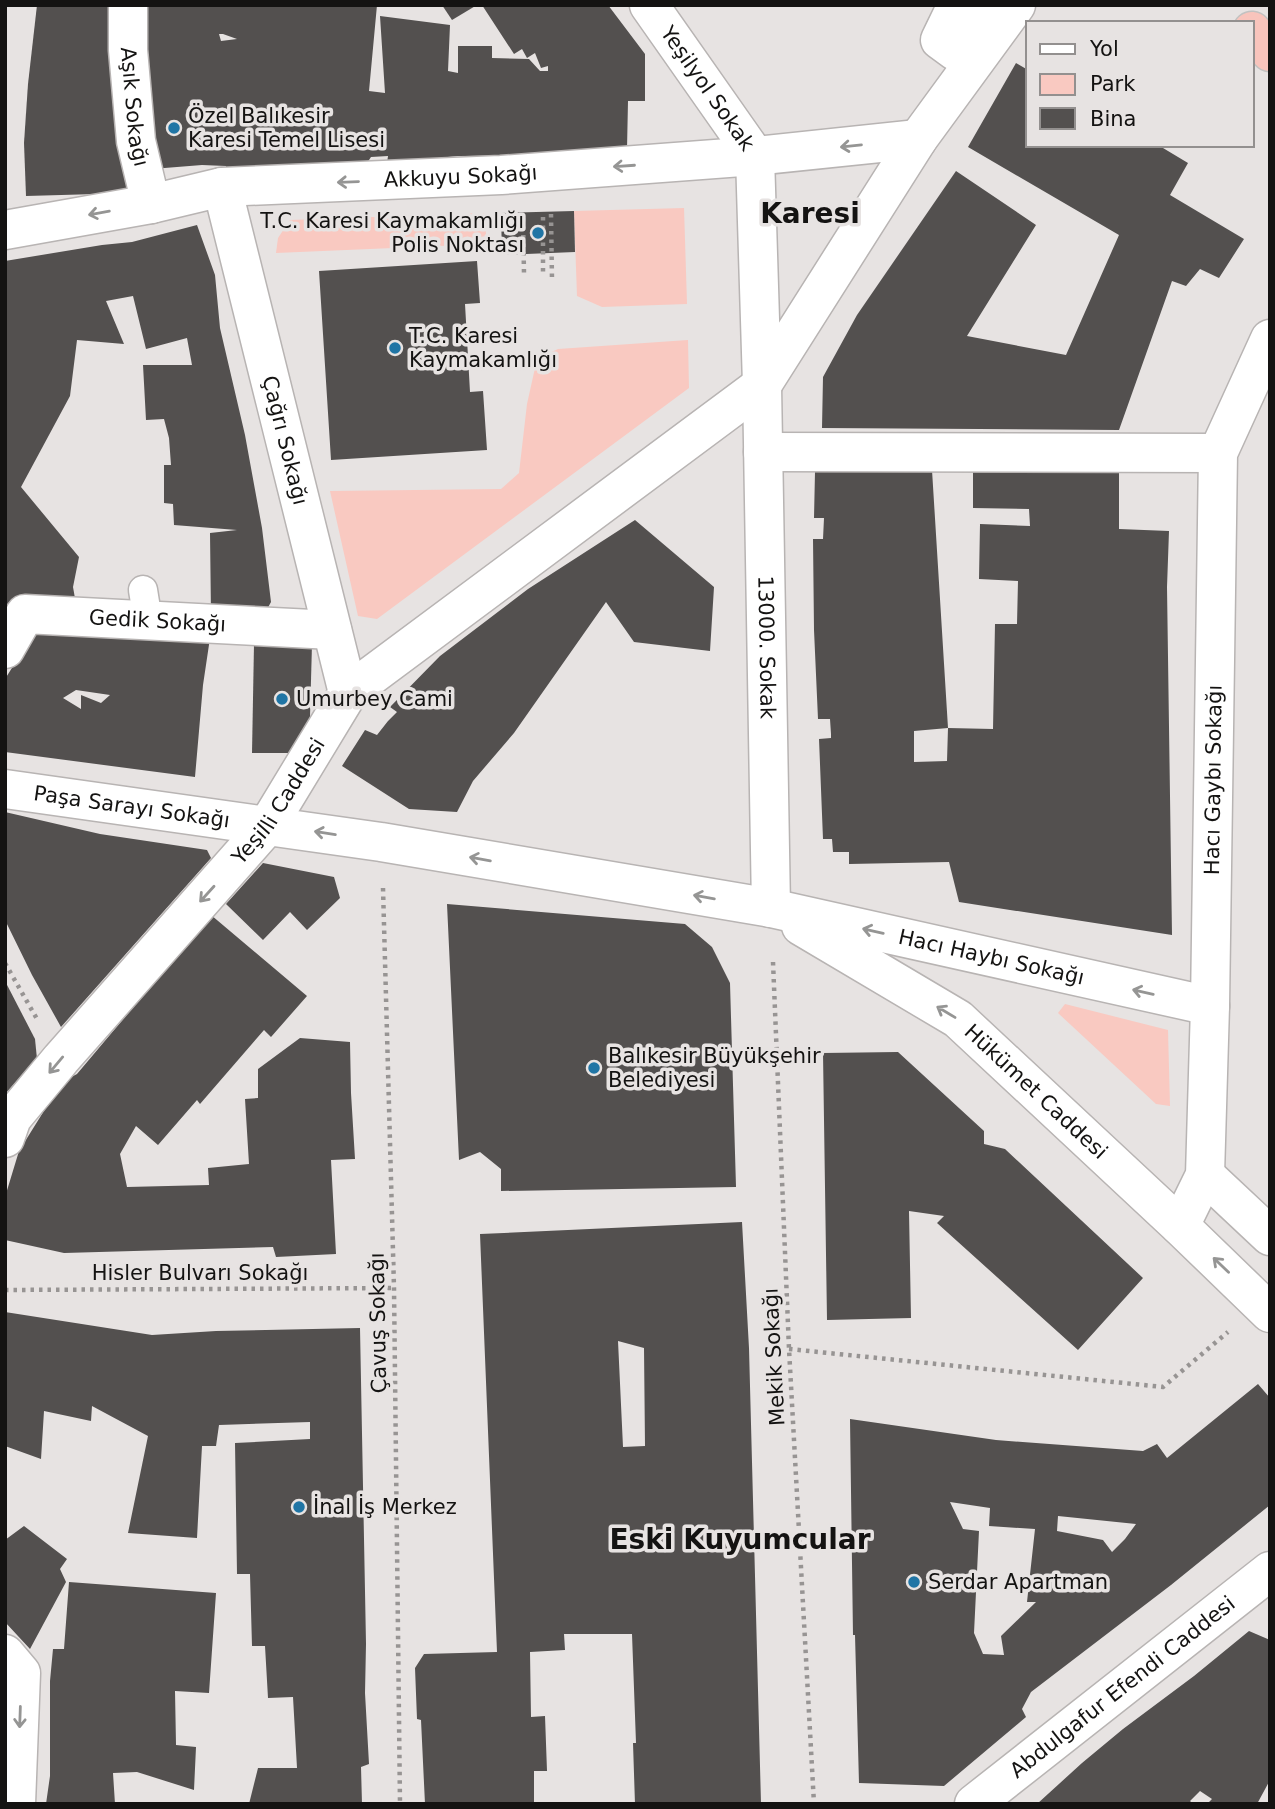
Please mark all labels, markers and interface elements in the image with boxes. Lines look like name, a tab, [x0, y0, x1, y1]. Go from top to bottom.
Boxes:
street label: Yeşilyol Sokak	[655, 21, 760, 156]
legend	[1026, 21, 1254, 147]
text: Yol	[1089, 37, 1119, 61]
street label: Aşık Sokağı	[116, 46, 154, 169]
text: Park	[1090, 72, 1136, 96]
place label: Özel Balıkesir Karesi Temel Lisesi	[188, 103, 385, 152]
text: Bina	[1090, 107, 1136, 131]
marker: Özel Balıkesir Karesi Temel Lisesi	[166, 120, 182, 136]
one-way arrow	[840, 140, 862, 153]
street label: Akkuyu Sokağı	[383, 160, 538, 192]
one-way arrow	[613, 160, 636, 173]
one-way arrow	[337, 175, 360, 188]
district label: Karesi	[760, 197, 860, 230]
one-way arrow	[88, 207, 111, 220]
place label: T.C. Karesi Kaymakamlığı Polis Noktası	[259, 209, 524, 257]
marker: T.C. Karesi Kaymakamlığı Polis Noktası	[530, 225, 546, 241]
place label: T.C. Karesi Kaymakamlığı	[408, 324, 557, 372]
marker: T.C. Karesi Kaymakamlığı	[387, 340, 403, 356]
street label: Çağrı Sokağı	[257, 373, 313, 507]
street label: 13000. Sokak	[753, 576, 780, 720]
street label: Gedik Sokağı	[88, 605, 227, 636]
street label: Hacı Gaybı Sokağı	[1200, 685, 1227, 875]
place label: Umurbey Cami	[296, 687, 453, 711]
marker: Umurbey Cami	[274, 691, 290, 707]
street label: Yeşilli Caddesi	[226, 734, 330, 870]
street label: Paşa Sarayı Sokağı	[32, 781, 231, 833]
one-way arrow	[314, 827, 337, 840]
one-way arrow	[469, 852, 492, 865]
one-way arrow	[199, 885, 215, 903]
one-way arrow	[693, 890, 716, 903]
one-way arrow	[862, 924, 885, 938]
street label: Hacı Haybı Sokağı	[896, 925, 1087, 990]
one-way arrow	[1132, 985, 1155, 998]
one-way arrow	[936, 1004, 956, 1018]
street label: Hükümet Caddesi	[960, 1019, 1112, 1164]
place label: Balıkesir Büyükşehir Belediyesi	[608, 1044, 821, 1092]
one-way arrow	[48, 1055, 64, 1073]
marker: Balıkesir Büyükşehir Belediyesi	[586, 1060, 602, 1076]
street label: Çavuş Sokağı	[365, 1252, 391, 1394]
one-way arrow	[1213, 1257, 1230, 1274]
street label: Hisler Bulvarı Sokağı	[92, 1261, 308, 1285]
street label: Mekik Sokağı	[758, 1288, 790, 1426]
place label: İnal İş Merkez	[313, 1494, 457, 1519]
marker: İnal İş Merkez	[291, 1499, 307, 1515]
district label: Eski Kuyumcular	[609, 1523, 871, 1556]
place label: Serdar Apartman	[928, 1570, 1108, 1594]
marker: Serdar Apartman	[906, 1574, 922, 1590]
street label: Abdulgafur Efendi Caddesi	[1005, 1591, 1240, 1783]
one-way arrow	[13, 1705, 26, 1728]

